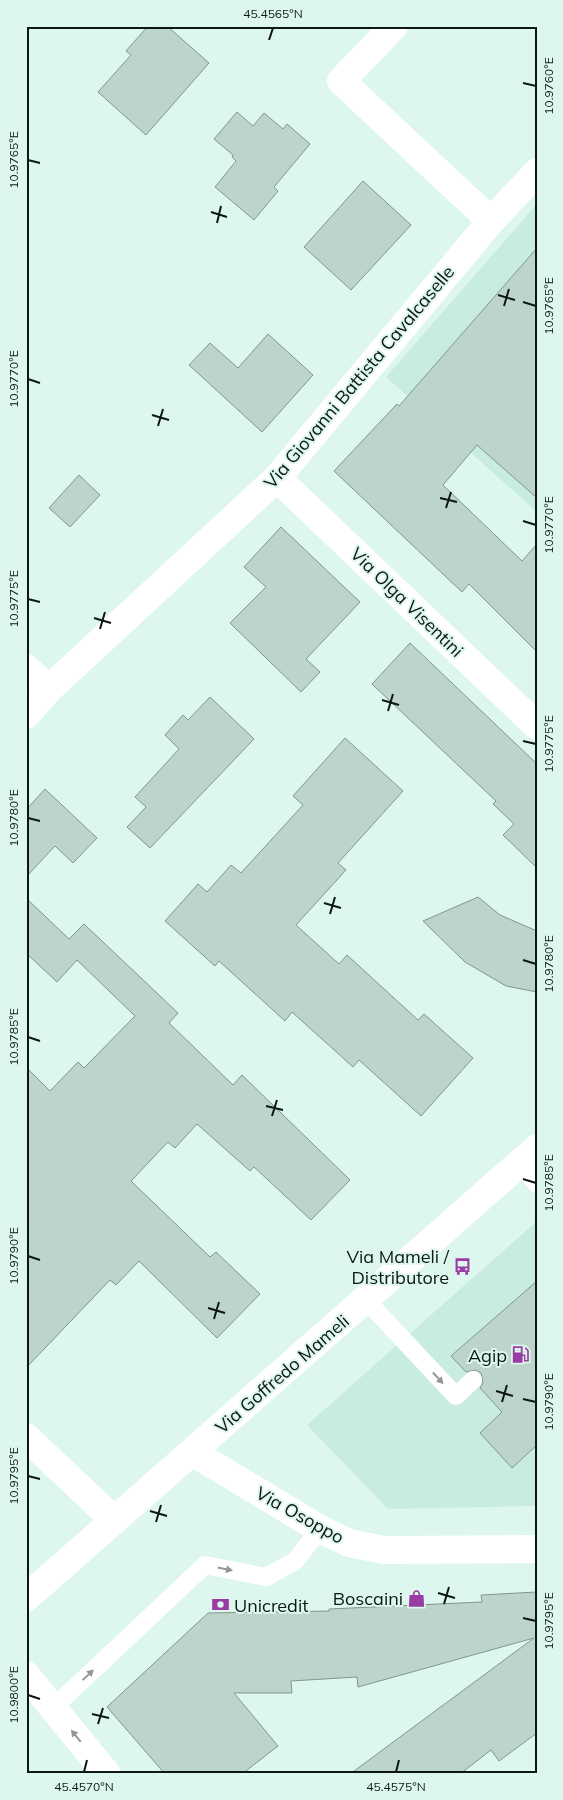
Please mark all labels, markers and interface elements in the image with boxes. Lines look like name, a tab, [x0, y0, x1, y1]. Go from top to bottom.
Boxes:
text: 45.4565°N	[243, 6, 303, 21]
text: 10.9760°E	[541, 57, 556, 115]
text: 10.9765°E	[6, 131, 21, 189]
street label: Via Giovanni Battista Cavalcaselle	[259, 261, 459, 493]
text: 10.9765°E	[541, 277, 556, 335]
text: 10.9770°E	[6, 350, 21, 408]
text: 10.9770°E	[541, 496, 556, 554]
street label: Via Olga Visentini	[346, 542, 468, 662]
text: 10.9775°E	[6, 570, 21, 628]
text: 10.9775°E	[541, 715, 556, 773]
text: 10.9780°E	[6, 789, 21, 847]
text: 10.9780°E	[541, 935, 556, 993]
text: 10.9785°E	[6, 1008, 21, 1066]
text: 10.9785°E	[541, 1154, 556, 1212]
text: 10.9790°E	[6, 1227, 21, 1285]
place label: Via Mameli / Distributore	[346, 1245, 450, 1289]
bus stop icon: Via Mameli / Distributore	[453, 1256, 473, 1276]
street label: Via Goffredo Mameli	[210, 1310, 354, 1438]
place label: Agip	[468, 1344, 507, 1367]
fuel station icon: Agip	[511, 1345, 531, 1365]
one-way arrow	[432, 1371, 444, 1383]
text: 10.9790°E	[541, 1373, 556, 1431]
text: 10.9795°E	[6, 1447, 21, 1505]
street label: Via Osoppo	[252, 1481, 348, 1549]
one-way arrow	[217, 1565, 232, 1573]
place label: Boscaini	[333, 1587, 403, 1610]
shop icon: Boscaini	[407, 1588, 427, 1608]
text: 10.9795°E	[541, 1592, 556, 1650]
place label: Unicredit	[234, 1594, 308, 1617]
bank icon: Unicredit	[210, 1595, 230, 1615]
text: 10.9800°E	[6, 1666, 21, 1724]
one-way arrow	[82, 1669, 94, 1681]
one-way arrow	[70, 1730, 81, 1743]
text: 45.4570°N	[54, 1779, 114, 1794]
text: 45.4575°N	[366, 1779, 426, 1794]

